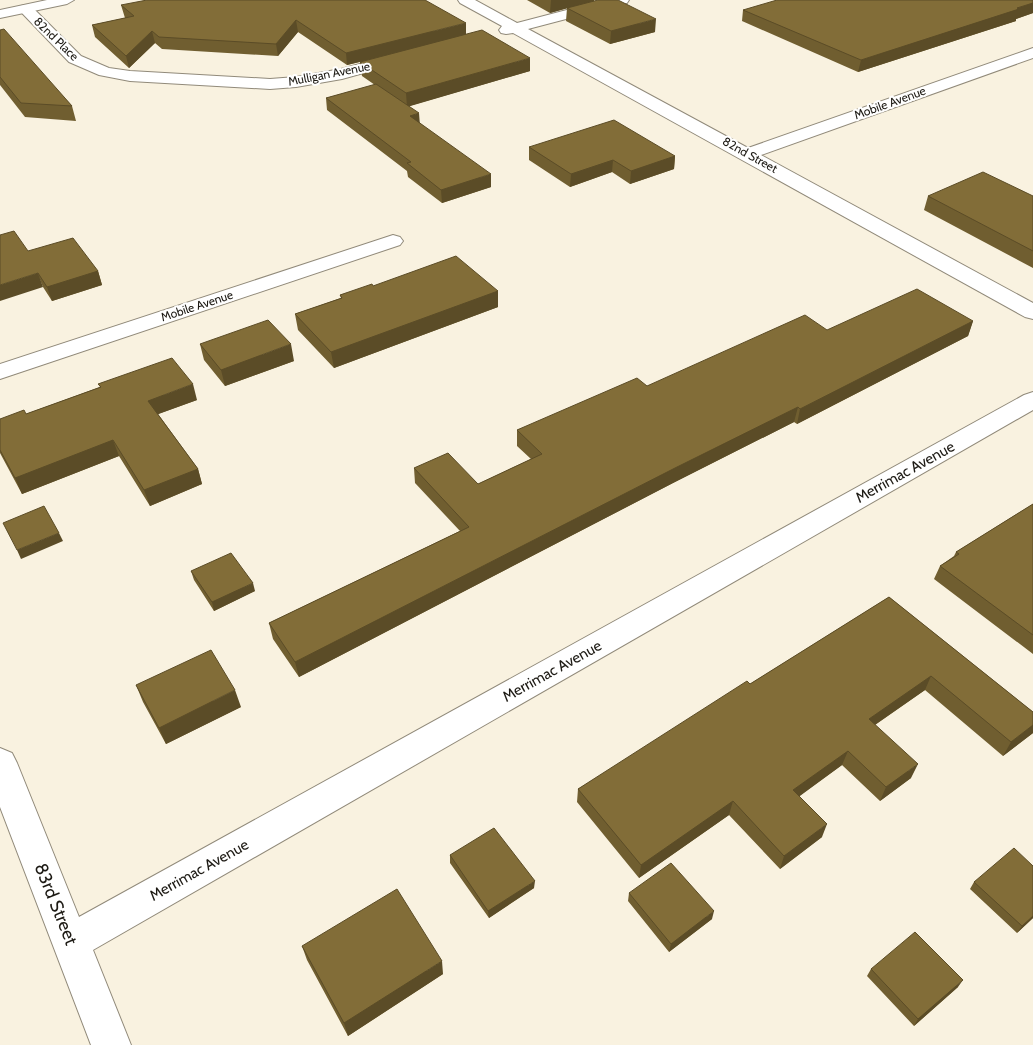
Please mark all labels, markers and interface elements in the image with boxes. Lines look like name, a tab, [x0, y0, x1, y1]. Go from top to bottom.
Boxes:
street label: 82nd Place	[31, 14, 82, 64]
street label: Mulligan Avenue	[287, 58, 371, 89]
street label: Mobile Avenue	[852, 83, 928, 122]
street label: 82nd Street	[720, 133, 780, 176]
street label: Mobile Avenue	[159, 287, 235, 324]
street label: Merrimac Avenue	[852, 437, 958, 507]
street label: Merrimac Avenue	[499, 636, 605, 706]
street label: Merrimac Avenue	[146, 835, 252, 905]
street label: 83rd Street	[30, 860, 82, 948]

